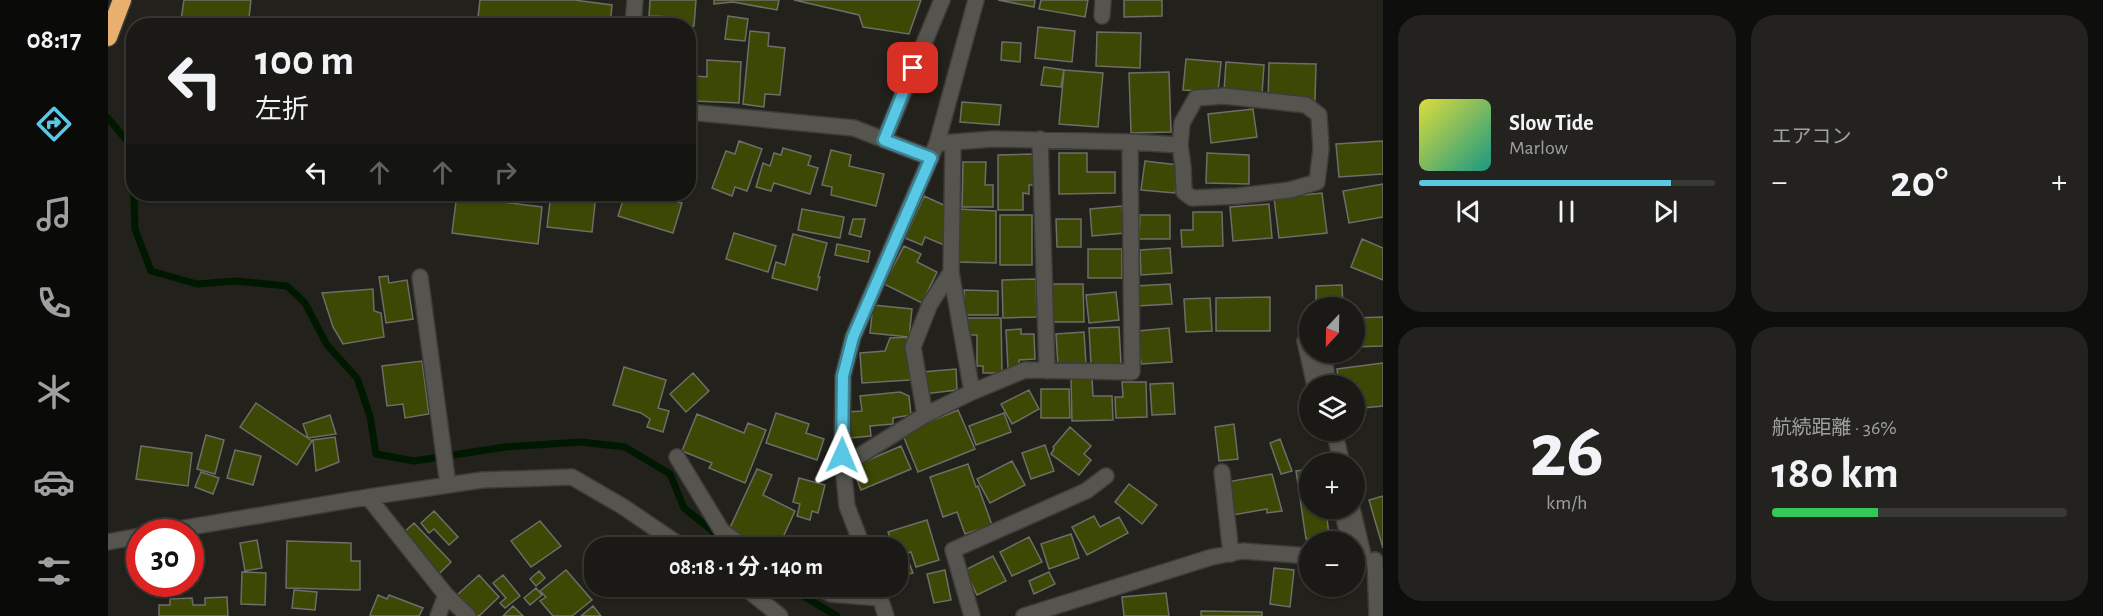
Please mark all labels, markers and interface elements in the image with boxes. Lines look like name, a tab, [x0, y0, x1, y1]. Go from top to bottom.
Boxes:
text: 08:17	[27, 26, 81, 53]
text: 100 m	[255, 40, 354, 82]
icon: left	[156, 42, 234, 120]
pin	[887, 42, 938, 93]
icon: arrive	[896, 51, 929, 84]
text: 左折	[255, 96, 309, 123]
icon: directions	[33, 103, 75, 145]
text: Slow Tide	[1509, 112, 1594, 134]
text: エアコン	[1772, 127, 1852, 147]
text: Marlow	[1509, 138, 1568, 158]
icon: left	[300, 156, 333, 189]
icon: ahead	[363, 156, 396, 189]
icon: ahead	[426, 156, 459, 189]
icon: right	[489, 156, 522, 189]
text: 20°	[1890, 160, 1948, 205]
text: −	[1772, 166, 1787, 199]
text: +	[2051, 166, 2067, 199]
icon: music	[33, 193, 75, 235]
icon: previous	[1452, 195, 1485, 228]
icon: pause	[1550, 195, 1583, 228]
icon: next	[1649, 195, 1682, 228]
icon: phone	[33, 282, 75, 324]
north arrow	[1299, 297, 1365, 363]
map controls	[1299, 297, 1365, 597]
icon: climate	[33, 371, 75, 413]
button: layers	[1299, 375, 1365, 441]
text: 26	[1530, 413, 1604, 491]
text: 航続距離 · 36%	[1772, 418, 1897, 438]
position arrow	[810, 423, 874, 487]
text: 180 km	[1772, 451, 1899, 496]
button: +	[1299, 453, 1365, 519]
icon: car	[33, 461, 75, 503]
text: km/h	[1546, 493, 1587, 513]
speed limit sign: 30	[126, 519, 204, 597]
button: −	[1299, 531, 1365, 597]
icon: filters	[33, 550, 75, 592]
text: 08:18 · 1 分 · 140 m	[669, 556, 823, 578]

